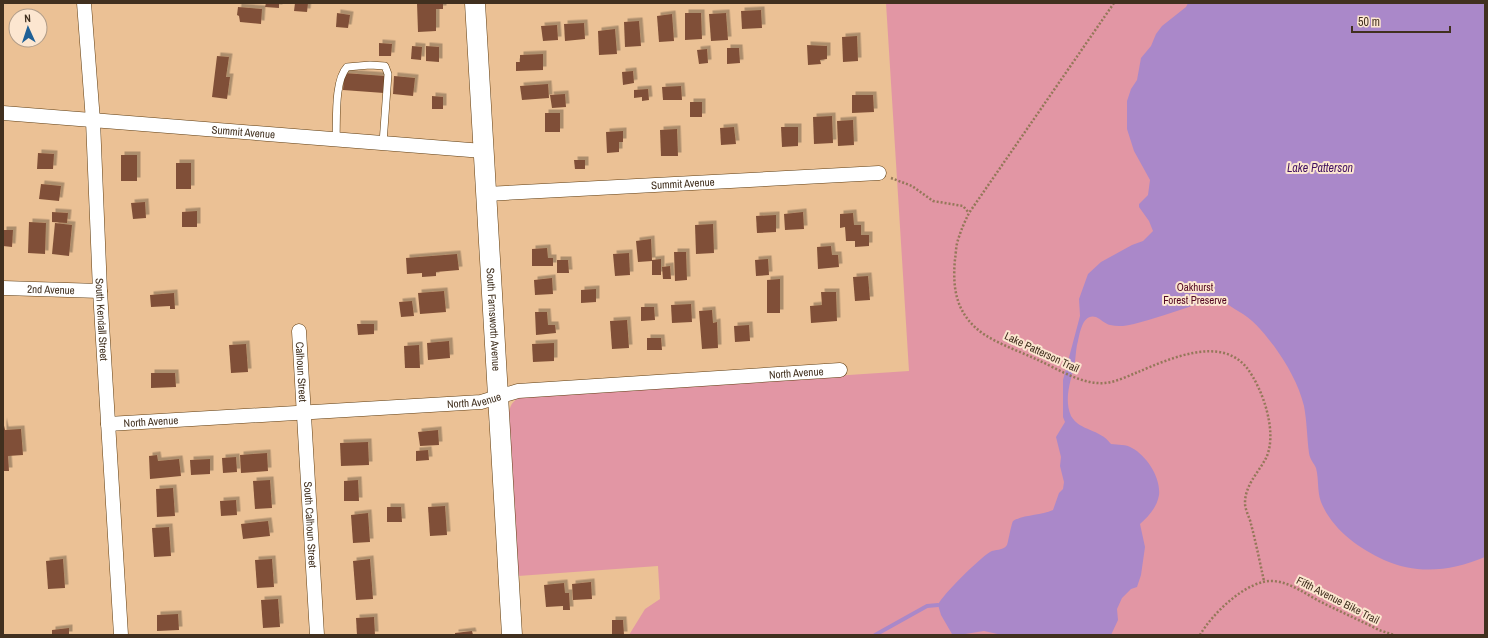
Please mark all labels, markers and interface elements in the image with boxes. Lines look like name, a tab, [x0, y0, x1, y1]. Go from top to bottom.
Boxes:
north arrow	[8, 8, 48, 48]
scale bar	[1352, 8, 1450, 34]
text: N	[24, 11, 31, 25]
text: 50 m	[1358, 14, 1380, 30]
street label: Summit Avenue	[211, 123, 276, 142]
water label: Lake Patterson	[1287, 160, 1353, 176]
street label: Summit Avenue	[651, 175, 715, 192]
street label: South Farnsworth Avenue	[484, 267, 504, 372]
street label: South Kendall Street	[92, 278, 111, 362]
park label: Oakhurst Forest Preserve	[1163, 280, 1227, 307]
street label: 2nd Avenue	[27, 282, 75, 297]
street label: Lake Patterson Trail	[1002, 329, 1082, 375]
street label: Calhoun Street	[293, 341, 310, 403]
street label: North Avenue	[768, 364, 824, 382]
street label: North Avenue	[447, 389, 503, 411]
street label: North Avenue	[123, 413, 179, 430]
street label: South Calhoun Street	[301, 481, 320, 569]
street label: Fifth Avenue Bike Trail	[1294, 573, 1382, 627]

